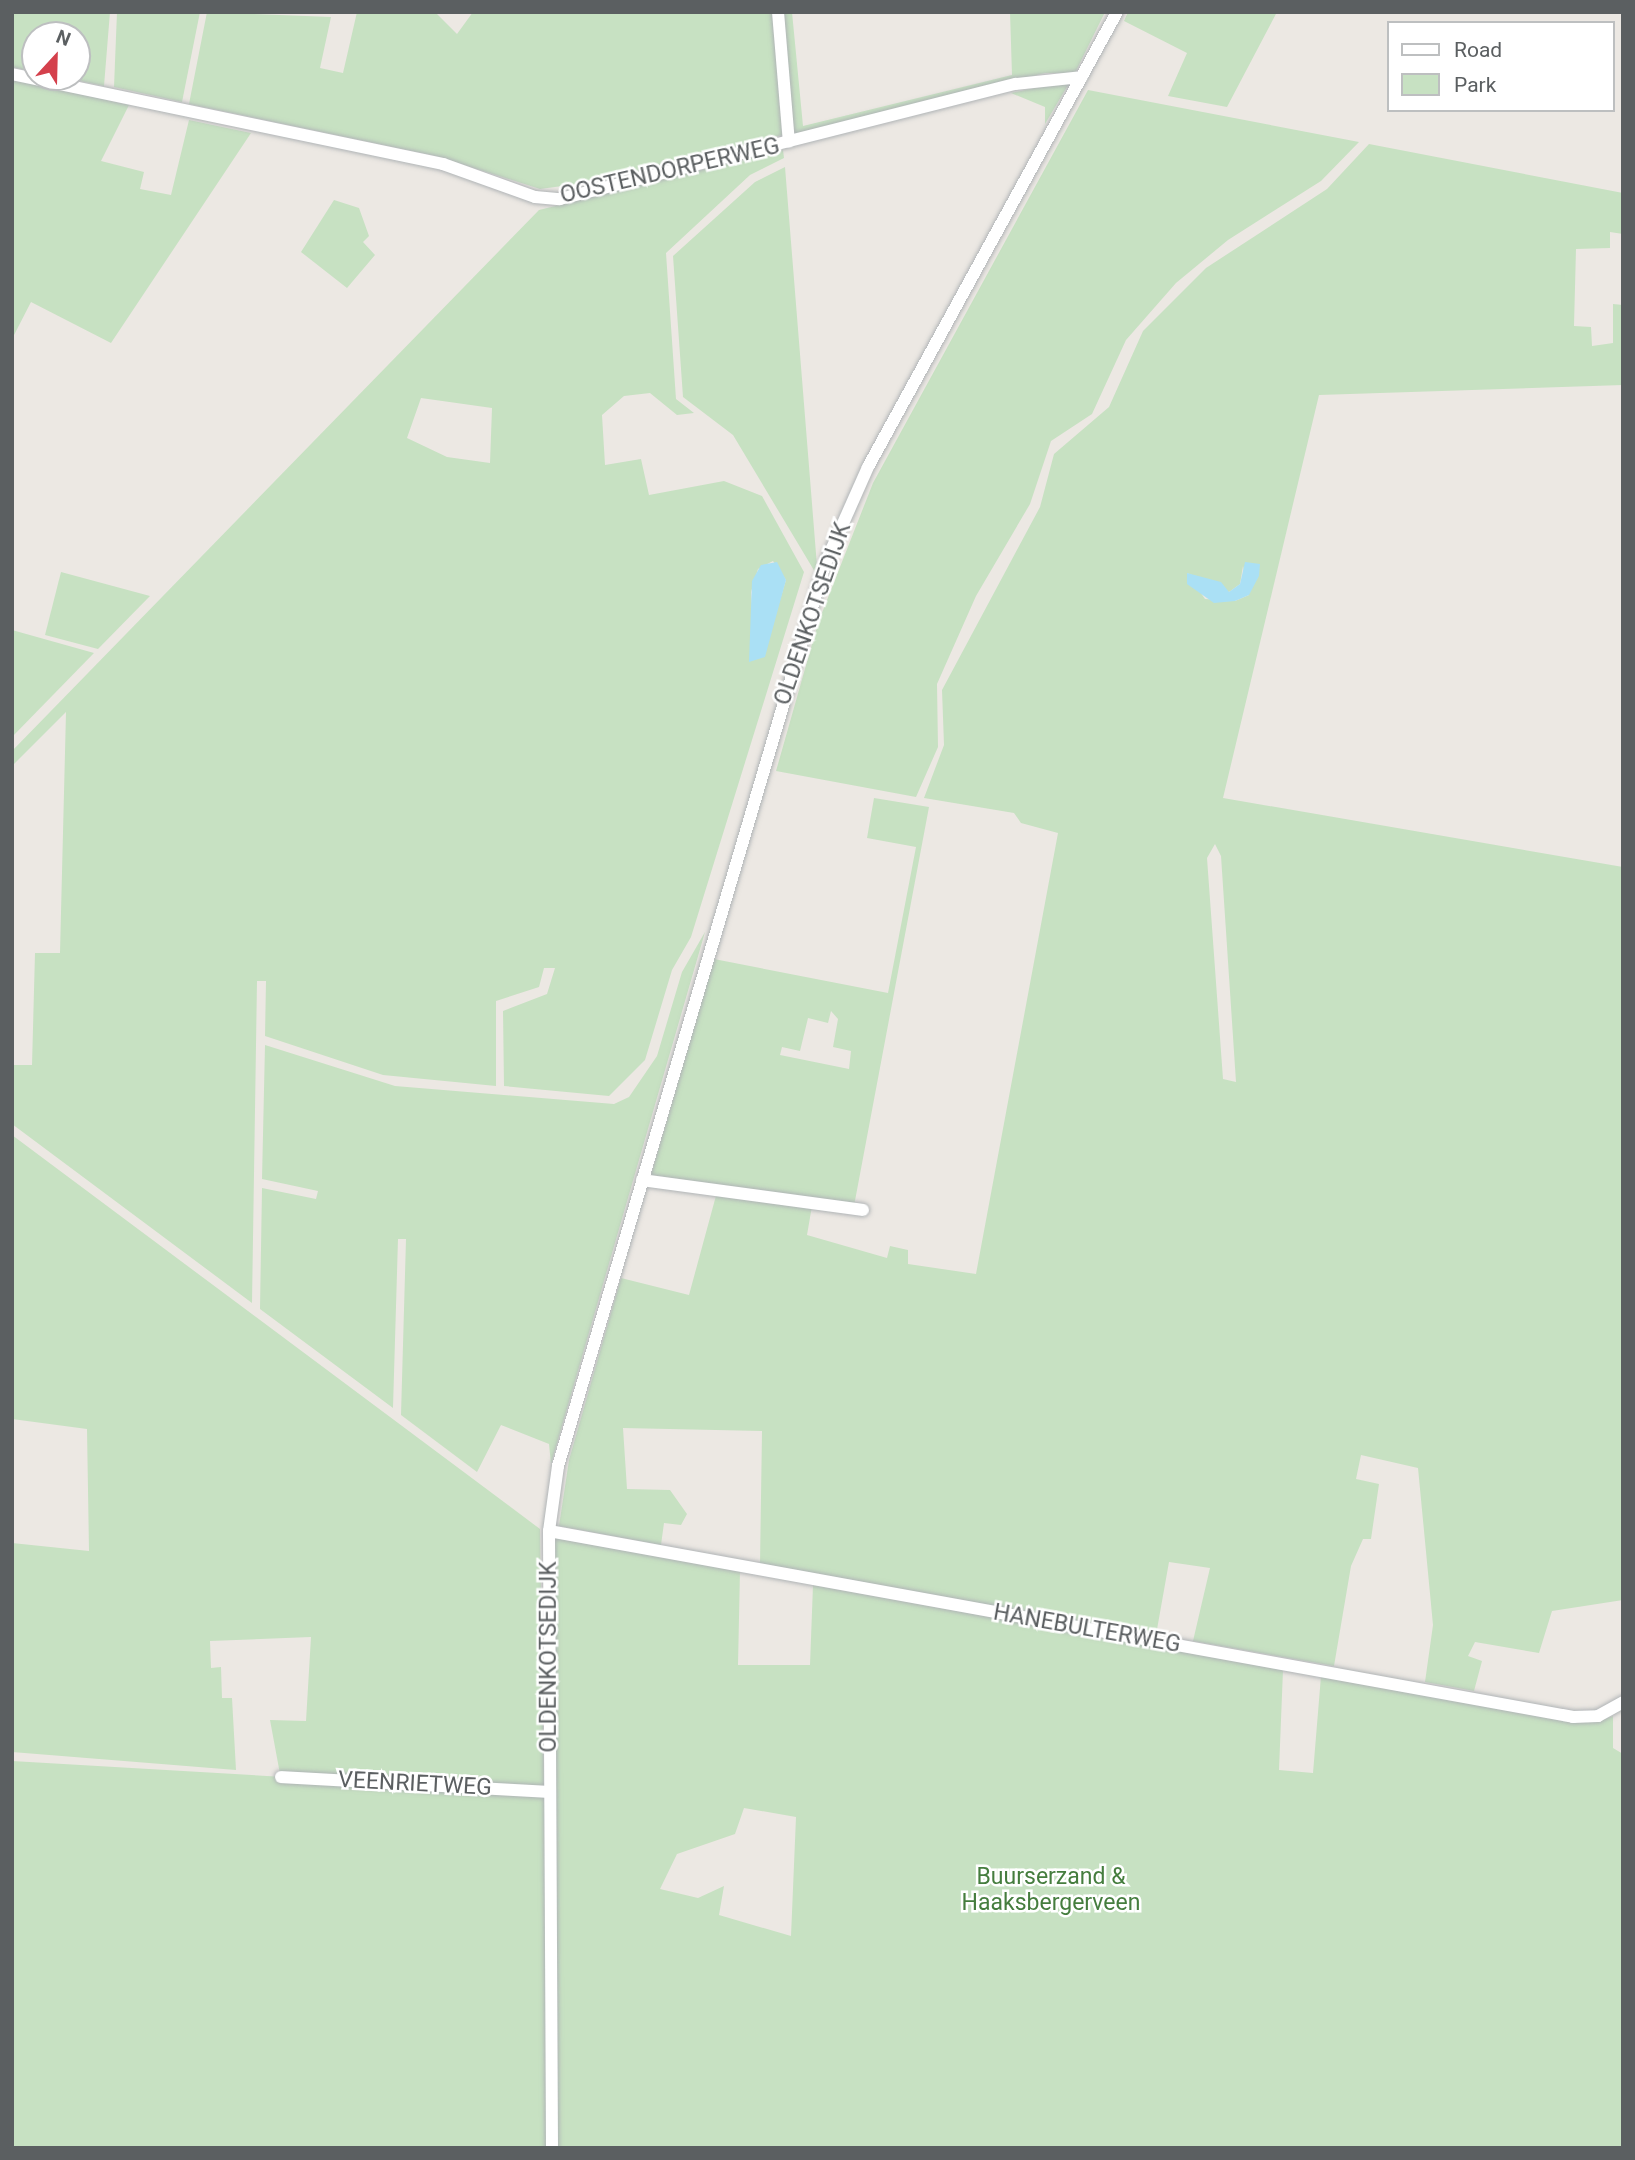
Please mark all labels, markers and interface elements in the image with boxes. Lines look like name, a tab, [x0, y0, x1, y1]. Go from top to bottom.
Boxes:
north arrow	[21, 21, 91, 91]
legend	[1386, 21, 1614, 112]
text: N	[53, 25, 74, 51]
text: Road	[1454, 38, 1502, 62]
text: Park	[1454, 73, 1496, 97]
street label: OOSTENDORPERWEG	[558, 132, 782, 210]
street label: OLDENKOTSEDIJK	[769, 519, 857, 709]
street label: OLDENKOTSEDIJK	[535, 1561, 563, 1753]
street label: HANEBULTERWEG	[991, 1599, 1183, 1659]
street label: VEENRIETWEG	[337, 1766, 493, 1802]
park label: Buurserzand & Haaksbergerveen	[962, 1863, 1140, 1917]

